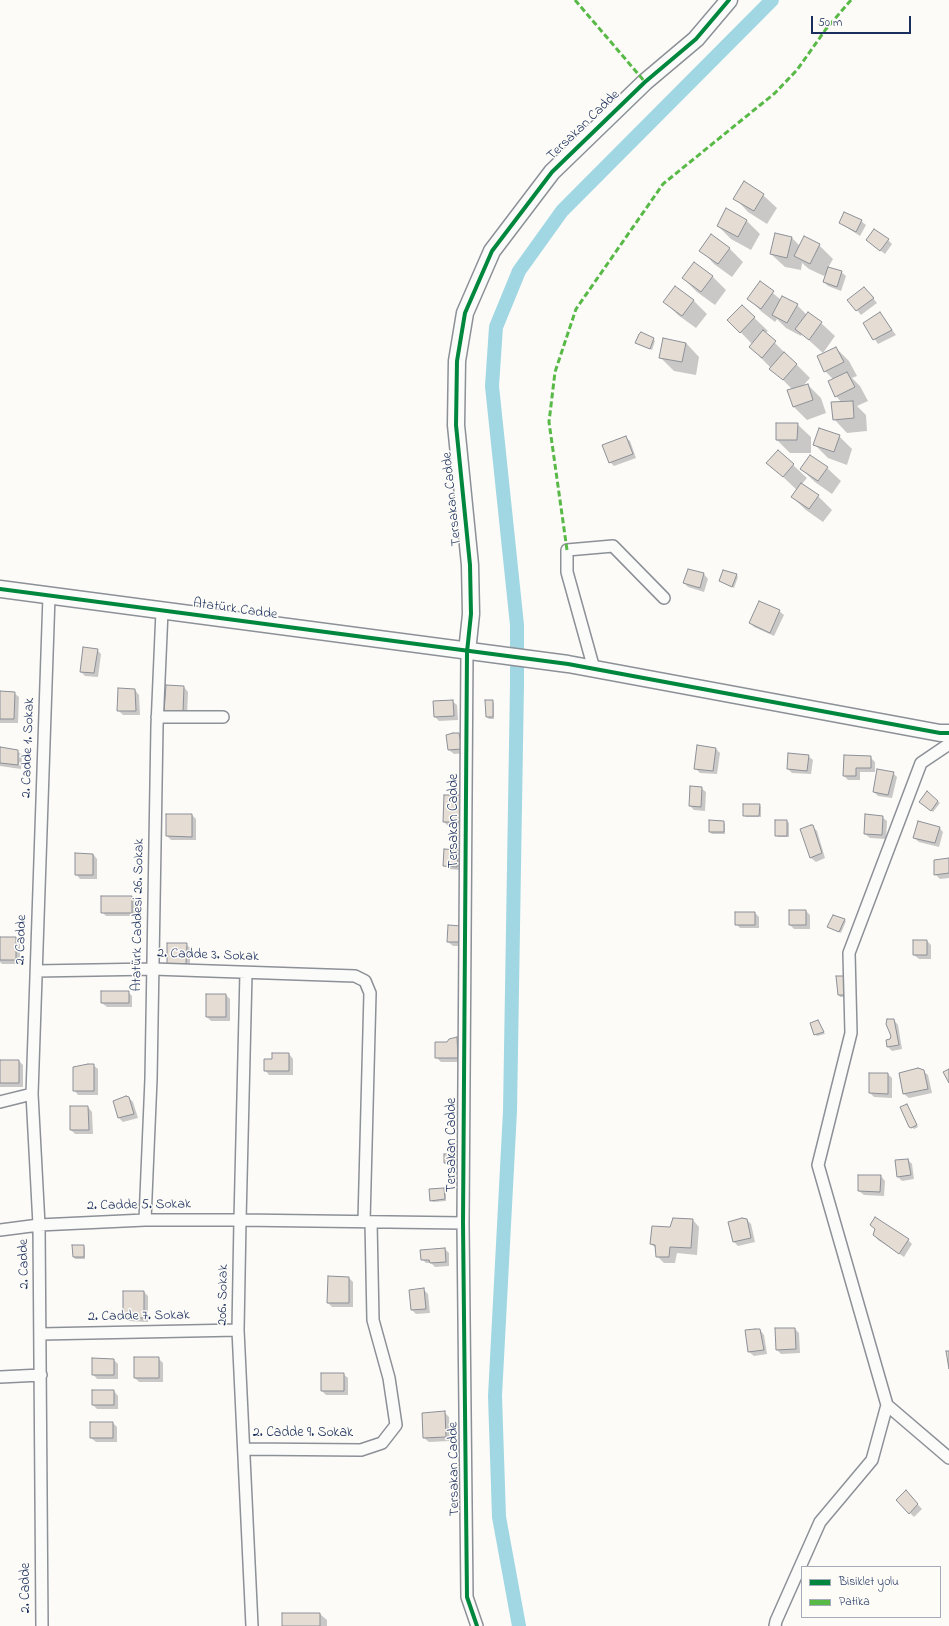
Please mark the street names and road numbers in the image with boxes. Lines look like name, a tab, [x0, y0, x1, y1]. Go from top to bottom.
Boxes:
street label: Tersakan Cadde	[544, 87, 624, 165]
street label: Tersakan Cadde	[440, 451, 466, 547]
street label: Atatürk Cadde	[192, 596, 278, 624]
street label: 2. Cadde 1. Sokak	[19, 697, 39, 799]
street label: Tersakan Cadde	[447, 774, 463, 868]
street label: Atatürk Caddesi 26. Sokak	[129, 838, 149, 992]
street label: 2. Cadde	[13, 914, 31, 966]
street label: 2. Cadde 3. Sokak	[157, 946, 259, 966]
street label: Tersakan Cadde	[445, 1098, 461, 1192]
street label: 2. Cadde 5. Sokak	[87, 1197, 191, 1215]
street label: 2. Cadde	[16, 1239, 34, 1289]
street label: 206. Sokak	[215, 1264, 233, 1326]
street label: 2. Cadde 7. Sokak	[88, 1308, 190, 1326]
street label: Tersakan Cadde	[446, 1422, 464, 1516]
street label: 2. Cadde 9. Sokak	[253, 1426, 353, 1442]
street label: 2. Cadde	[19, 1563, 35, 1613]

